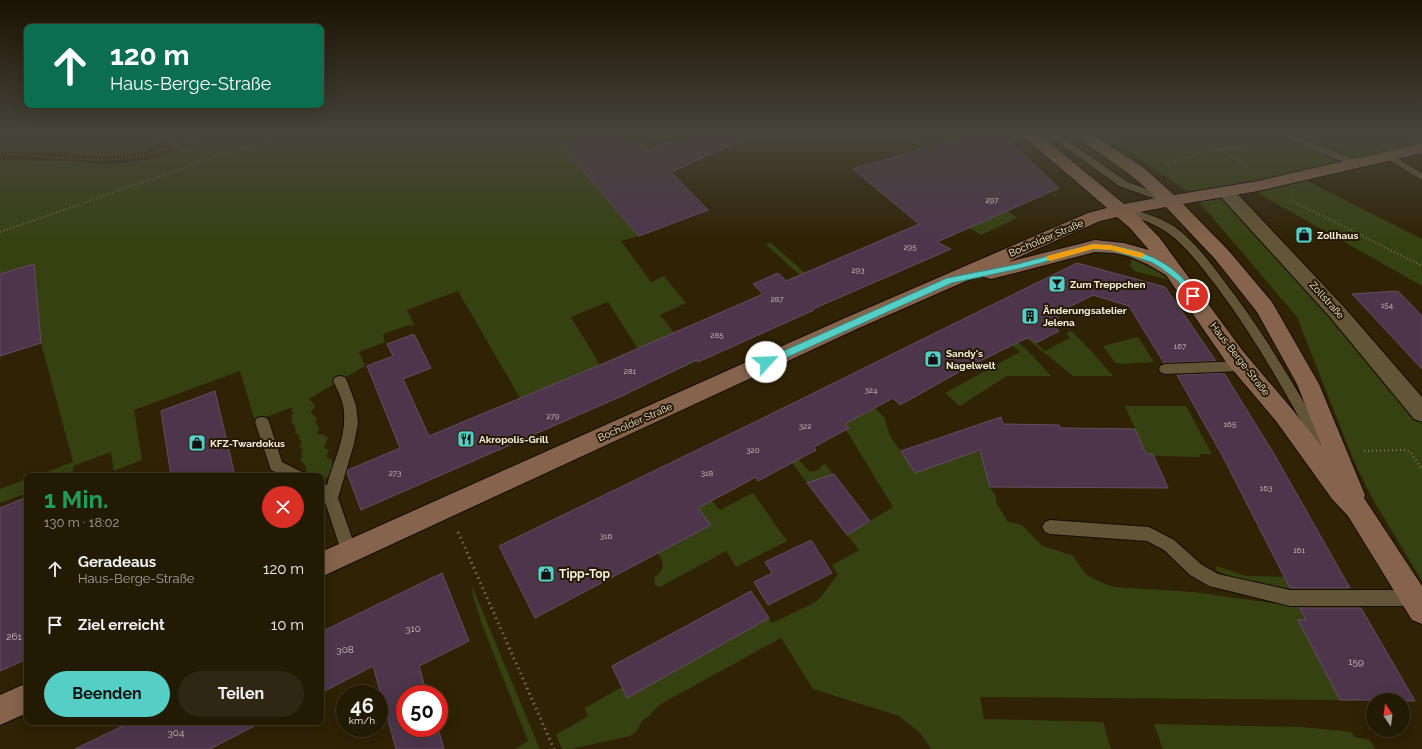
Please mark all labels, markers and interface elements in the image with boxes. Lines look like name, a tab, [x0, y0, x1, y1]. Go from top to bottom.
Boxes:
text: 120 m	[110, 39, 190, 72]
icon: ahead	[44, 40, 96, 92]
text: Haus-Berge-Straße	[110, 73, 271, 94]
house number: 297	[985, 195, 999, 205]
street label: Bocholder Straße	[1007, 217, 1085, 259]
shop icon: Zollhaus	[1294, 225, 1314, 245]
place label: Zollhaus	[1317, 230, 1358, 241]
house number: 295	[903, 242, 917, 252]
house number: 293	[851, 265, 865, 275]
bar icon: Zum Treppchen	[1047, 274, 1067, 294]
place label: Zum Treppchen	[1070, 279, 1146, 290]
pin	[1176, 279, 1210, 313]
street label: Zollstraße	[1308, 279, 1347, 321]
icon: arrive	[1182, 285, 1204, 307]
house number: 287	[770, 294, 784, 304]
house number: 154	[1381, 300, 1394, 310]
place label: Änderungsatelier Jelena	[1043, 305, 1127, 328]
building icon: Änderungsatelier Jelena	[1020, 306, 1040, 326]
street label: Haus-Berge-Straße	[1208, 320, 1272, 398]
house number: 285	[710, 330, 724, 340]
position arrow	[745, 341, 787, 383]
house number: 167	[1174, 341, 1187, 351]
place label: Sandy's Nagelwelt	[946, 348, 996, 371]
shop icon: Sandy's Nagelwelt	[923, 349, 943, 369]
house number: 281	[624, 366, 637, 376]
house number: 324	[865, 385, 878, 395]
street label: Bocholder Straße	[596, 401, 674, 443]
house number: 279	[546, 411, 560, 421]
house number: 165	[1224, 419, 1237, 429]
house number: 322	[799, 421, 811, 431]
restaurant icon: Akropolis-Grill	[456, 429, 476, 449]
shop icon: KFZ-Twardokus	[187, 433, 207, 453]
place label: Akropolis-Grill	[479, 434, 549, 445]
place label: KFZ-Twardokus	[210, 438, 285, 449]
house number: 320	[746, 445, 760, 455]
house number: 273	[389, 468, 401, 478]
house number: 318	[701, 468, 713, 478]
house number: 163	[1260, 483, 1272, 493]
text: 1 Min.	[44, 485, 108, 514]
button: close	[262, 486, 304, 528]
text: 130 m · 18:02	[44, 515, 119, 530]
house number: 316	[600, 531, 612, 541]
house number: 161	[1293, 545, 1305, 555]
text: Geradeaus	[78, 553, 156, 571]
icon: ahead	[44, 558, 66, 580]
text: 120 m	[263, 560, 304, 578]
shop icon: Tipp-Top	[536, 564, 556, 584]
place label: Tipp-Top	[559, 567, 611, 581]
text: Haus-Berge-Straße	[78, 571, 194, 586]
icon: arrive	[44, 614, 66, 636]
text: Ziel erreicht	[78, 616, 165, 634]
text: 10 m	[271, 616, 304, 634]
house number: 310	[405, 623, 421, 634]
house number: 261	[6, 631, 22, 642]
house number: 308	[336, 644, 354, 655]
house number: 159	[1348, 656, 1364, 667]
button: Beenden	[44, 671, 170, 717]
button: Teilen	[178, 671, 304, 717]
speed limit sign: 50	[396, 685, 448, 737]
north arrow	[1366, 693, 1410, 737]
map controls	[1366, 693, 1410, 737]
text: 46	[350, 694, 374, 718]
text: km/h	[349, 715, 375, 726]
house number: 304	[168, 727, 185, 738]

